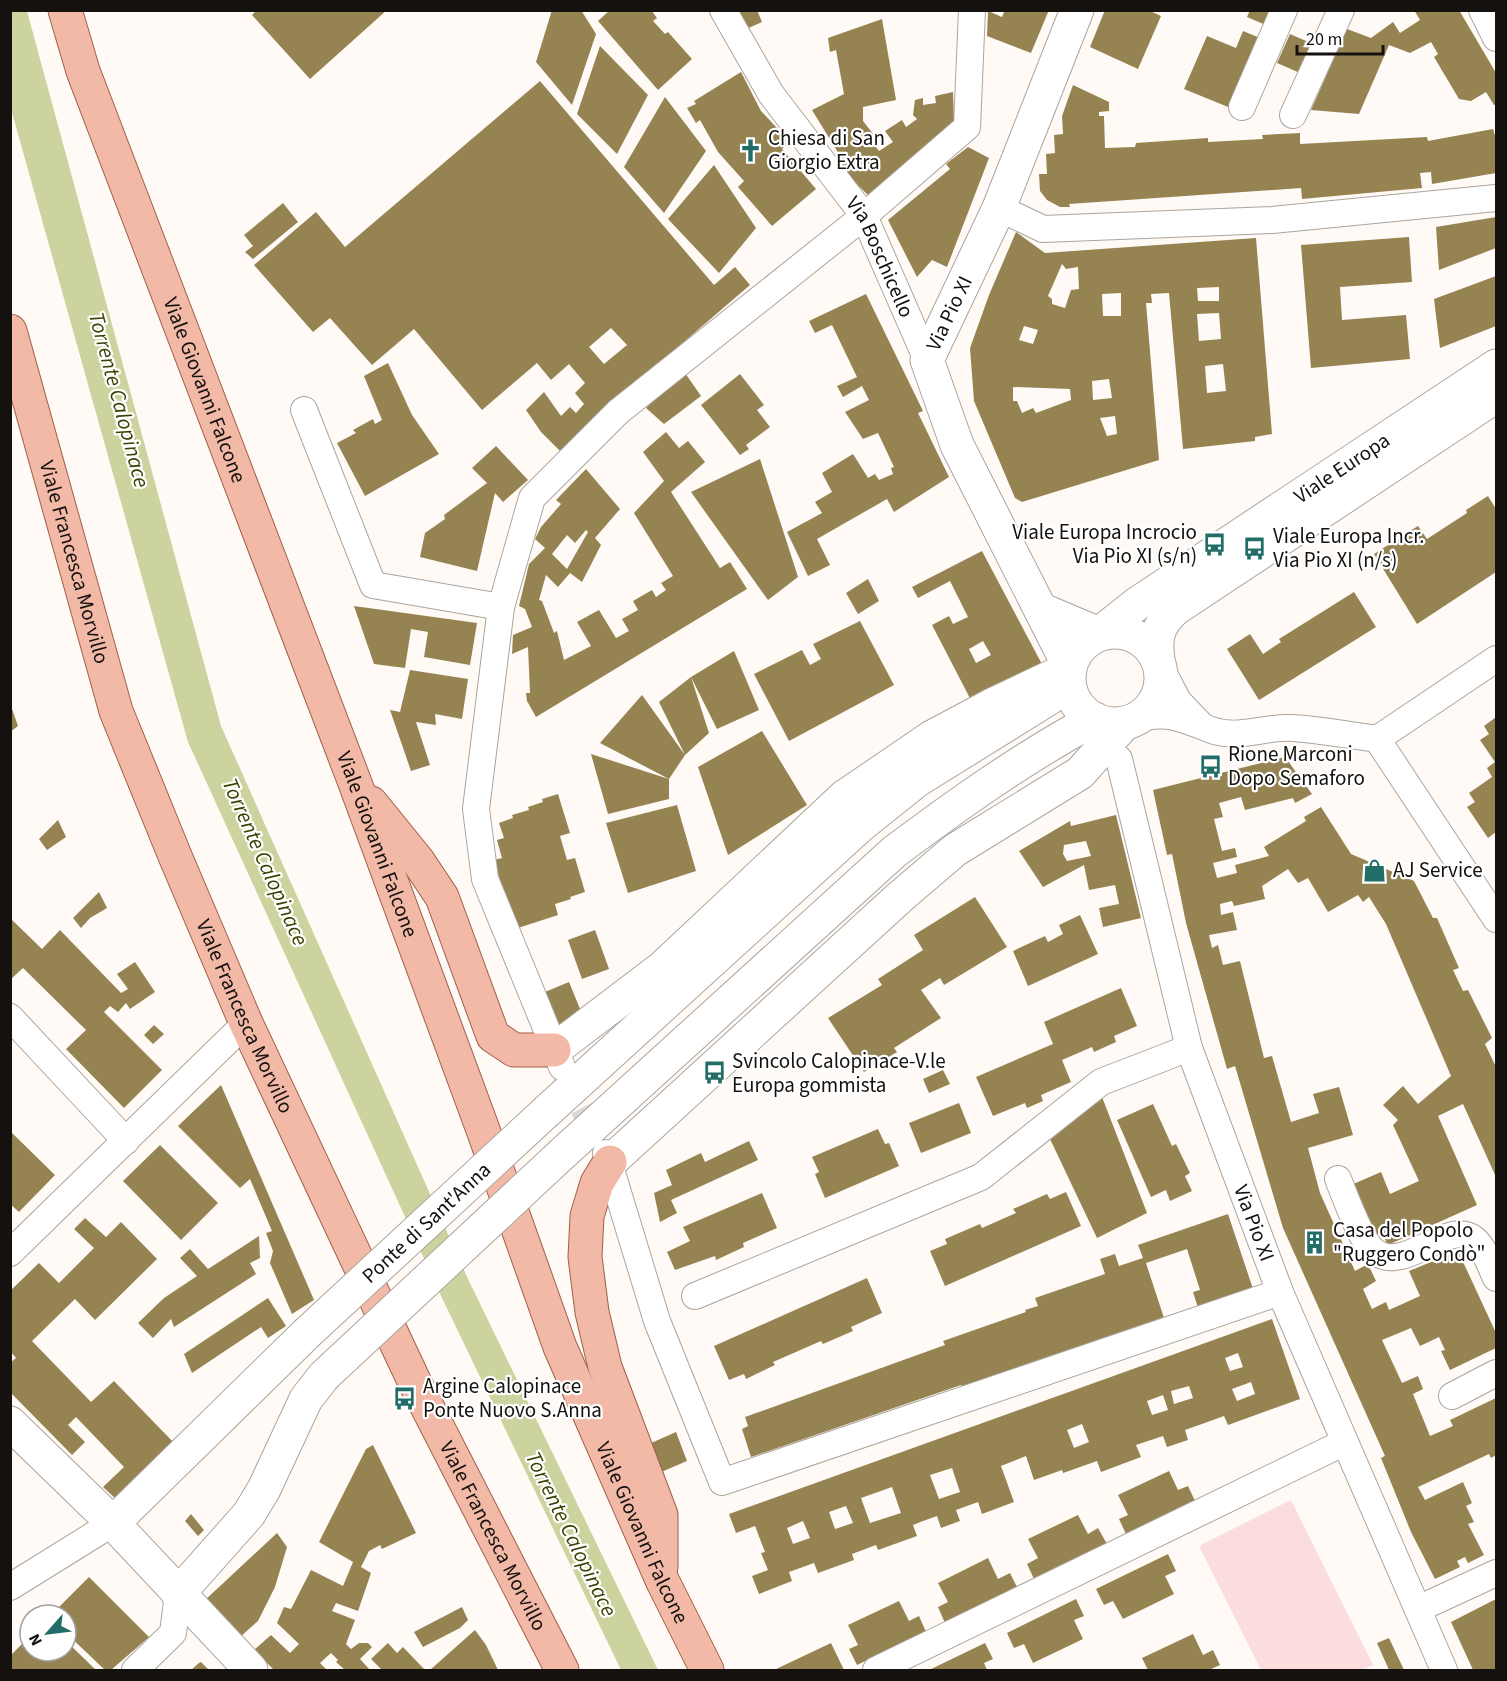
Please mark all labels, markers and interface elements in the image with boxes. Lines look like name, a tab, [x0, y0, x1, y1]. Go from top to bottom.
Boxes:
scale bar	[1297, 18, 1382, 56]
text: 20 m	[1306, 27, 1342, 52]
place label: Chiesa di San Giorgio Extra	[768, 123, 885, 177]
church icon: Chiesa di San Giorgio Extra	[737, 137, 763, 163]
street label: Via Boschicello	[839, 190, 922, 322]
street label: Via Pio XI	[919, 271, 980, 356]
street label: Viale Giovanni Falcone	[156, 293, 254, 487]
water label: Torrente Calopinace	[80, 309, 158, 491]
street label: Viale Europa	[1288, 425, 1396, 511]
street label: Viale Francesca Morvillo	[32, 457, 117, 667]
place label: Viale Europa Incrocio Via Pio XI (s/n)	[1012, 517, 1197, 571]
place label: Viale Europa Incr. Via Pio XI (n/s)	[1273, 521, 1425, 575]
bus stop icon: Viale Europa Incrocio Via Pio XI (s/n)	[1202, 531, 1228, 557]
bus stop icon: Viale Europa Incr. Via Pio XI (n/s)	[1242, 535, 1268, 561]
place label: Rione Marconi Dopo Semaforo	[1228, 739, 1365, 793]
street label: Viale Giovanni Falcone	[329, 747, 426, 942]
bus stop icon: Rione Marconi Dopo Semaforo	[1197, 753, 1223, 779]
water label: Torrente Calopinace	[214, 773, 316, 951]
place label: AJ Service	[1393, 855, 1483, 885]
shop icon: AJ Service	[1362, 857, 1388, 883]
street label: Viale Francesca Morvillo	[189, 915, 301, 1118]
place label: Svincolo Calopinace-V.le Europa gommista	[732, 1046, 946, 1100]
bus stop icon: Svincolo Calopinace-V.le Europa gommista	[701, 1060, 727, 1086]
street label: Ponte di Sant'Anna	[355, 1155, 498, 1290]
street label: Via Pio XI	[1226, 1180, 1282, 1265]
place label: Casa del Popolo "Ruggero Condò"	[1333, 1215, 1486, 1269]
building icon: Casa del Popolo "Ruggero Condò"	[1302, 1229, 1328, 1255]
place label: Argine Calopinace Ponte Nuovo S.Anna	[423, 1371, 602, 1425]
bus stop icon: Argine Calopinace Ponte Nuovo S.Anna	[392, 1385, 418, 1411]
street label: Viale Francesca Morvillo	[432, 1436, 554, 1636]
street label: Viale Giovanni Falcone	[588, 1437, 696, 1629]
water label: Torrente Calopinace	[517, 1446, 625, 1622]
north arrow	[18, 1603, 78, 1663]
text: N	[23, 1630, 48, 1649]

